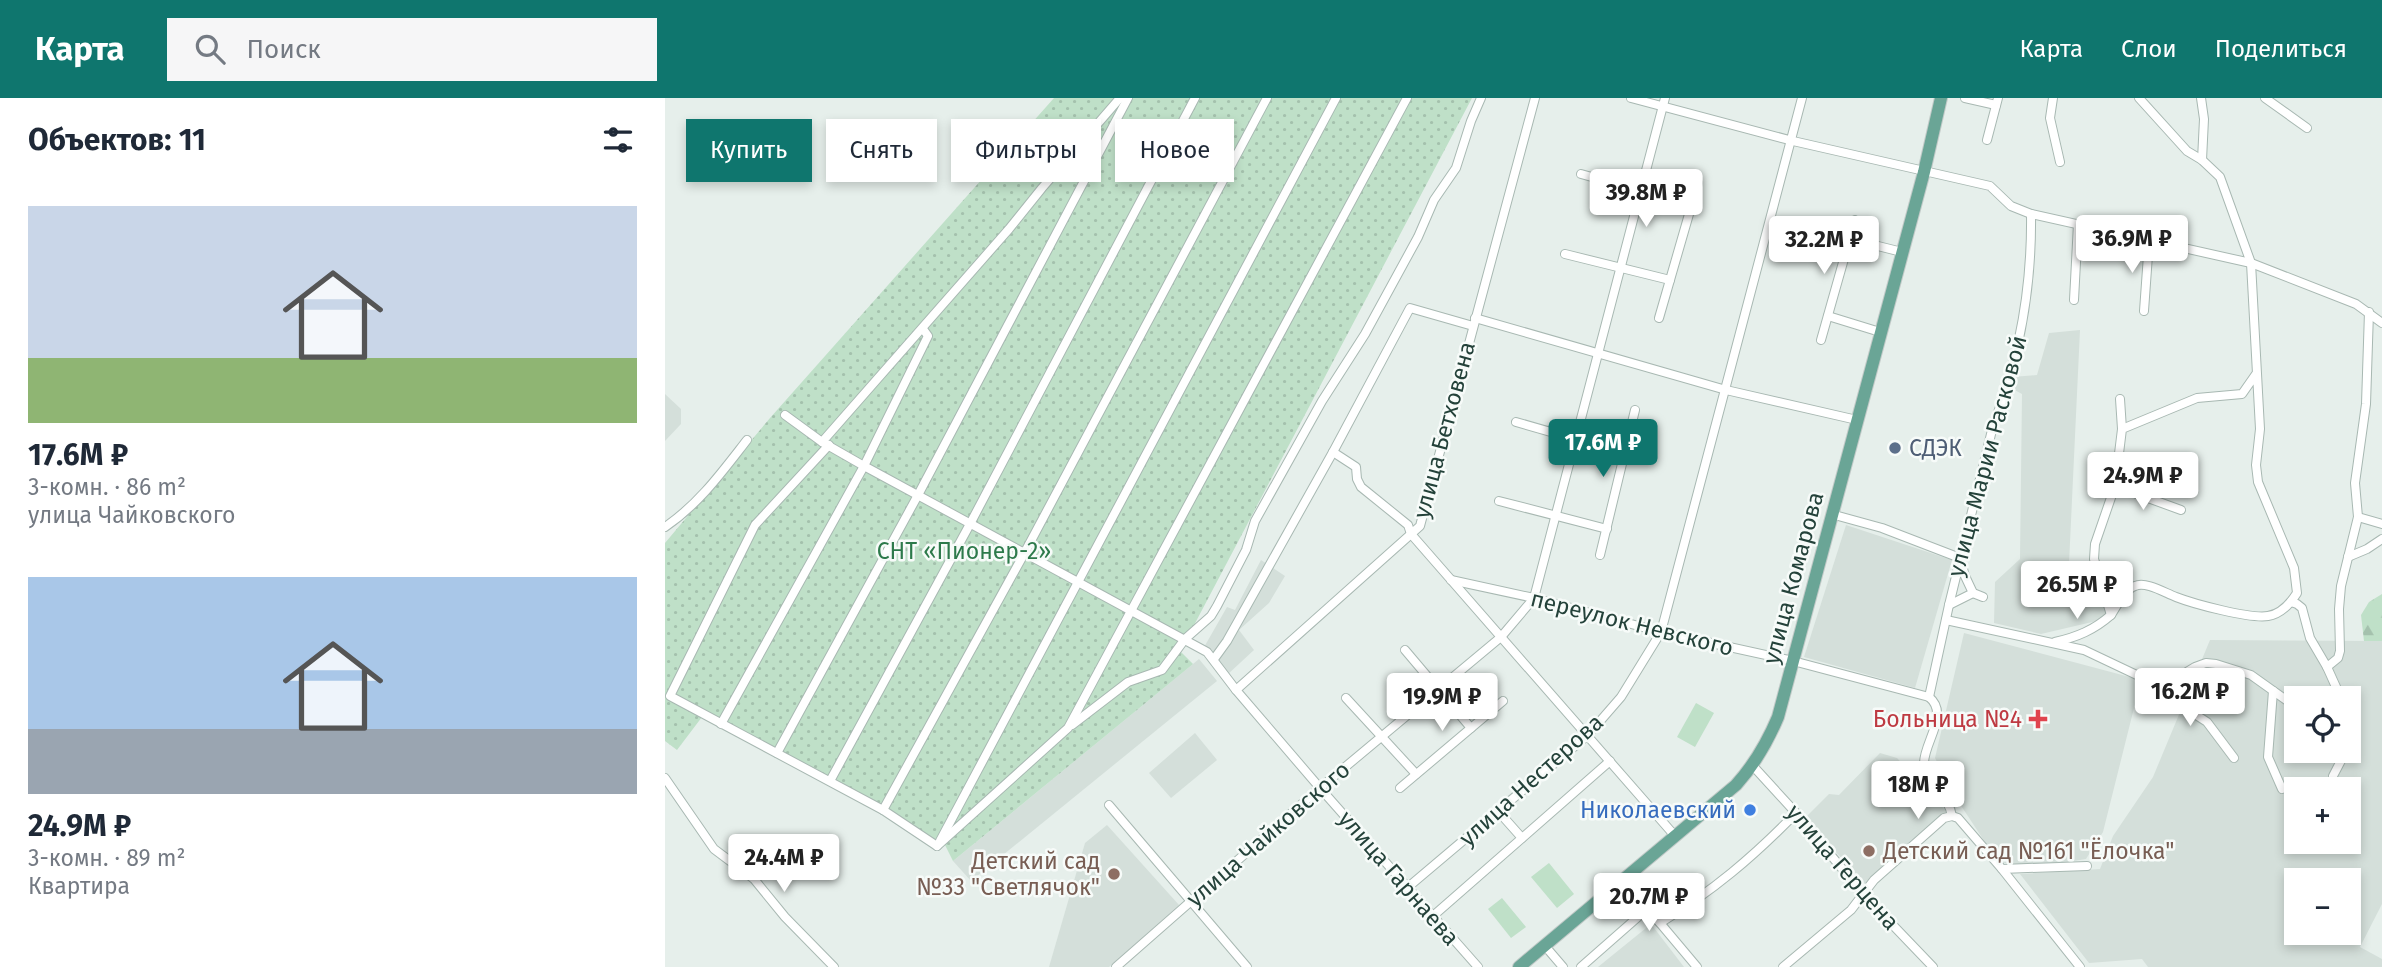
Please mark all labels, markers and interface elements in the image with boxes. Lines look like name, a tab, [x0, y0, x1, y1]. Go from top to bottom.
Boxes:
search box	[167, 18, 657, 81]
text: Карта	[35, 29, 125, 69]
icon: search	[191, 30, 229, 68]
text: Поиск	[247, 34, 321, 65]
text: Карта	[2019, 35, 2083, 63]
text: Слои	[2121, 35, 2177, 63]
text: Поделиться	[2215, 35, 2347, 63]
chip: Купить	[686, 119, 812, 182]
chip: Снять	[826, 119, 937, 182]
chip: Фильтры	[951, 119, 1101, 182]
chip: Новое	[1115, 119, 1234, 182]
icon: filters	[599, 121, 637, 159]
text: Объектов: 11	[28, 122, 206, 158]
pin: 39.8M ₽	[1581, 170, 1711, 229]
text: 39.8M ₽	[1606, 178, 1686, 206]
pin: 32.2M ₽	[1759, 216, 1889, 276]
pin: 36.9M ₽	[2067, 216, 2197, 275]
text: 36.9M ₽	[2092, 224, 2172, 252]
text: 32.2M ₽	[1785, 225, 1863, 253]
icon: home	[270, 252, 396, 378]
street label: улица Марии Расковой	[1941, 332, 2033, 580]
street label: улица Бетховена	[1407, 339, 1481, 521]
pin: 17.6M ₽	[1538, 420, 1668, 479]
text: 17.6M ₽	[1565, 428, 1641, 456]
place label: СДЭК	[1909, 434, 1962, 462]
text: 17.6M ₽	[28, 437, 128, 473]
marker: СДЭК	[1887, 440, 1903, 456]
pin: 24.9M ₽	[2078, 452, 2208, 512]
text: 24.9M ₽	[2103, 461, 2183, 489]
text: 3-комн. · 86 m²	[28, 473, 186, 501]
street label: улица Комарова	[1757, 489, 1829, 667]
text: улица Чайковского	[28, 501, 235, 529]
park label: СНТ «Пионер-2»	[877, 537, 1051, 565]
pin: 26.5M ₽	[2012, 561, 2142, 621]
text: 26.5M ₽	[2037, 570, 2117, 598]
street label: переулок Невского	[1528, 584, 1736, 662]
icon: home	[270, 623, 396, 749]
pin: 16.2M ₽	[2125, 668, 2255, 728]
pin: 19.9M ₽	[1377, 674, 1507, 733]
text: 16.2M ₽	[2151, 677, 2229, 705]
text: 19.9M ₽	[1403, 682, 1481, 710]
map controls	[2284, 686, 2361, 945]
button: locate	[2284, 686, 2361, 763]
place label: Больница №4	[1873, 705, 2022, 733]
street label: улица Нестерова	[1453, 708, 1609, 852]
marker: Больница №4	[2028, 709, 2048, 729]
street label: улица Чайковского	[1181, 755, 1355, 913]
pin: 18M ₽	[1869, 762, 1967, 821]
text: 18M ₽	[1887, 770, 1949, 798]
button: +	[2284, 777, 2361, 854]
place label: Николаевский	[1580, 796, 1736, 824]
street label: улица Герцена	[1781, 798, 1905, 936]
marker: Николаевский	[1742, 802, 1758, 818]
street label: улица Гарнаева	[1333, 805, 1465, 951]
text: 24.9M ₽	[28, 808, 131, 844]
pin: 24.4M ₽	[719, 834, 849, 894]
place label: Детский сад №161 "Ёлочка"	[1882, 837, 2175, 865]
text: 24.4M ₽	[744, 843, 824, 871]
marker: Детский сад №161 "Ёлочка"	[1861, 843, 1877, 859]
text: 3-комн. · 89 m²	[28, 844, 185, 872]
place label: Детский сад №33 "Светлячок"	[916, 847, 1100, 901]
marker: Детский сад №33 "Светлячок"	[1106, 866, 1122, 882]
button: −	[2284, 868, 2361, 945]
text: Квартира	[28, 872, 130, 900]
pin: 20.7M ₽	[1584, 874, 1714, 933]
text: 20.7M ₽	[1610, 882, 1688, 910]

